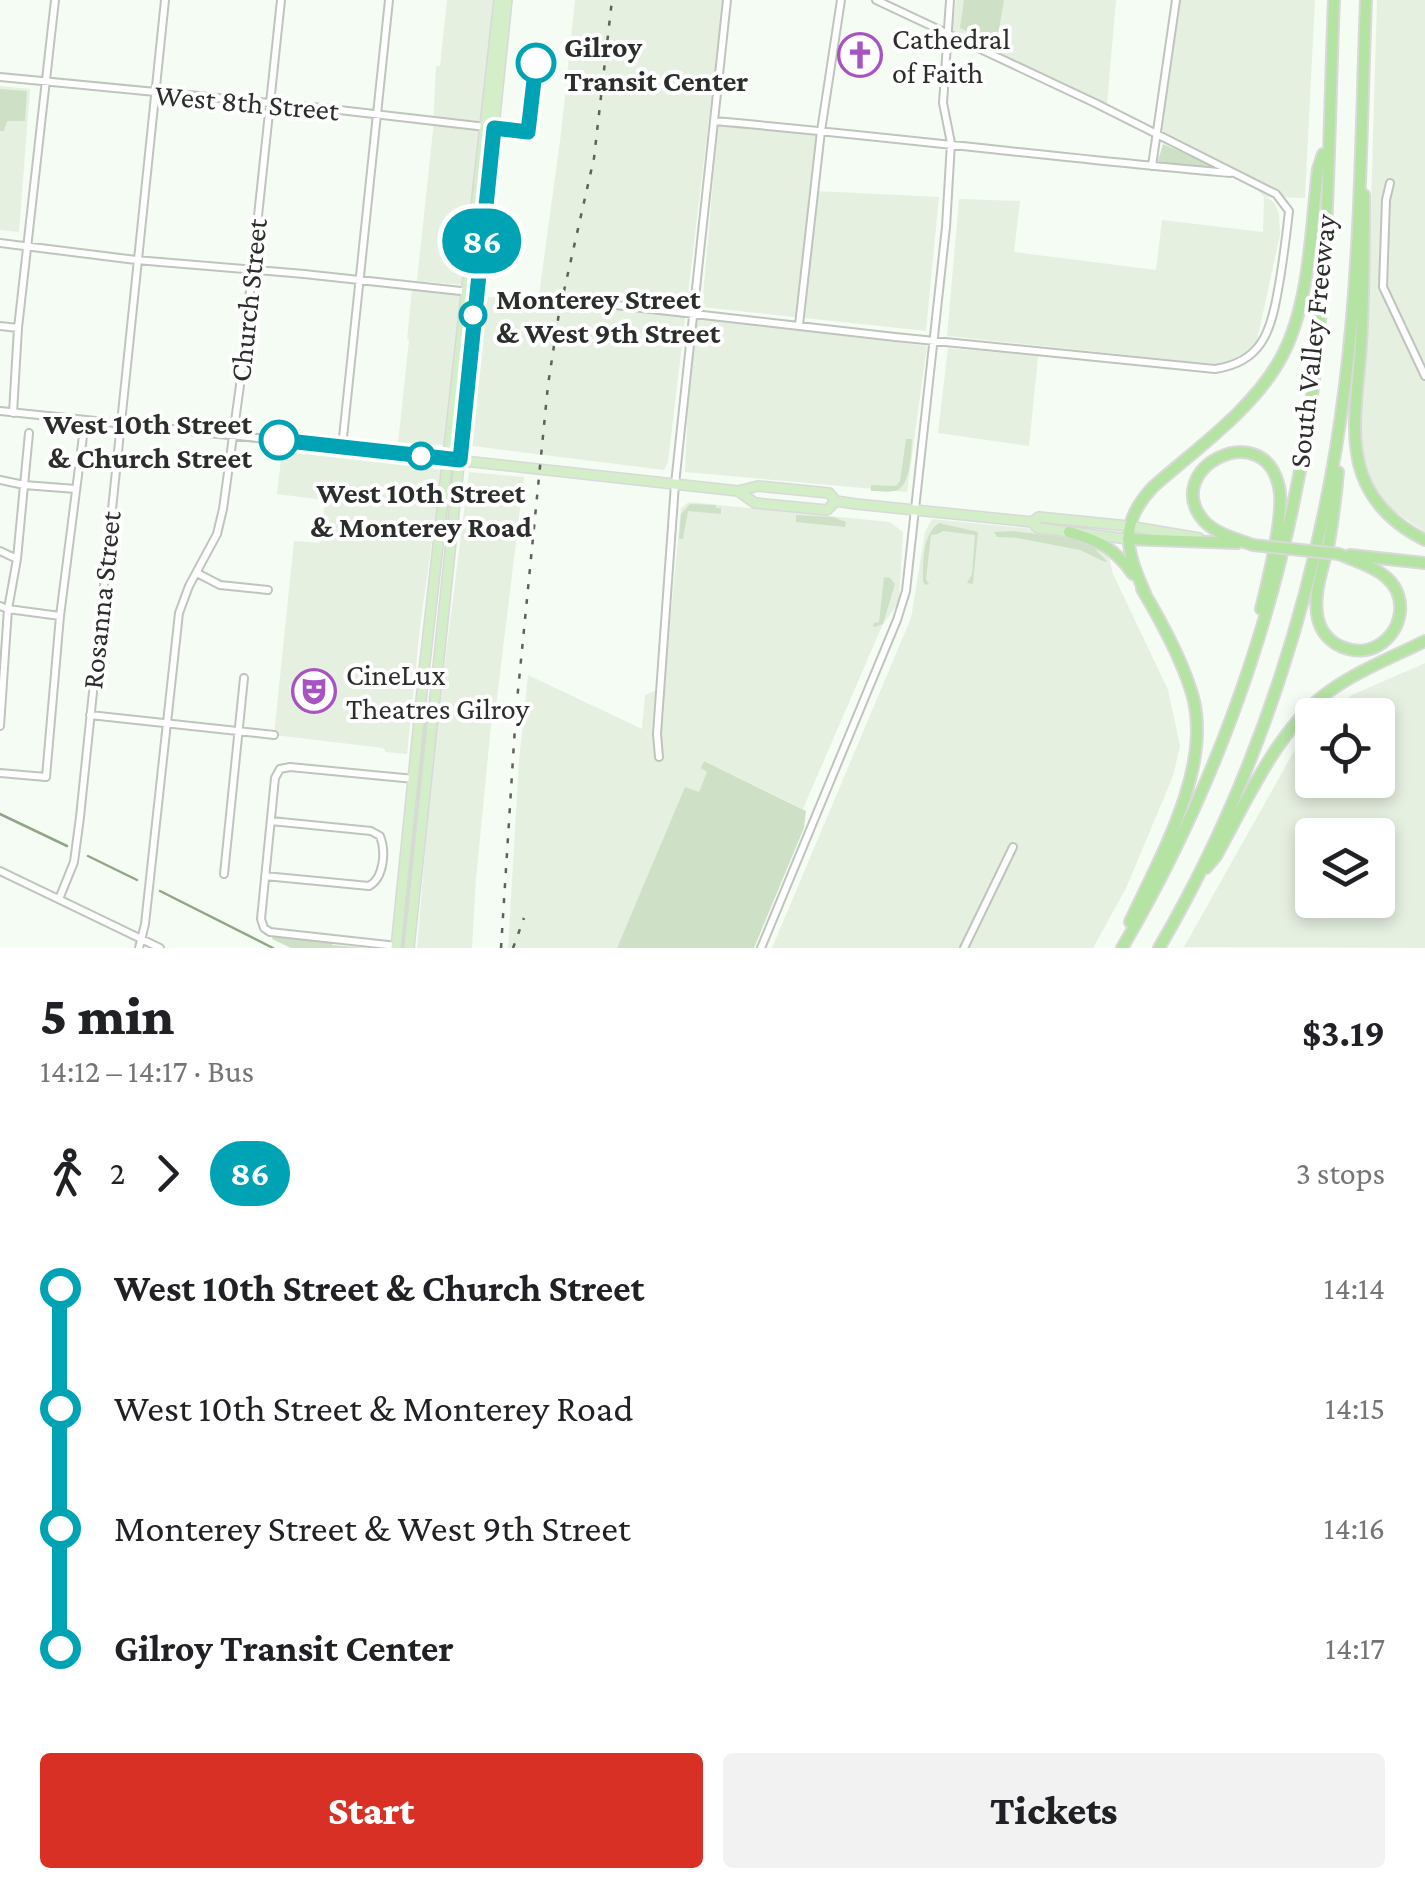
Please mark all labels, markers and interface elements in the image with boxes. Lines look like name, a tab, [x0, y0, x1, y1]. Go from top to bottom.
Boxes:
place label: Cathedral of Faith	[892, 22, 1010, 89]
place label: Gilroy Transit Center	[564, 30, 748, 97]
church icon: Cathedral of Faith	[837, 32, 883, 78]
marker: Gilroy Transit Center	[517, 44, 555, 82]
street label: West 8th Street	[154, 78, 342, 127]
line badge: 86	[437, 208, 527, 274]
street label: South Valley Freeway	[1282, 212, 1343, 470]
street label: Church Street	[223, 216, 273, 383]
text: 86	[462, 222, 502, 261]
place label: Monterey Street & West 9th Street	[496, 282, 720, 349]
marker: Monterey Street & West 9th Street	[460, 302, 486, 328]
place label: West 10th Street & Church Street	[42, 407, 252, 474]
marker: West 10th Street & Church Street	[260, 421, 298, 459]
marker: West 10th Street & Monterey Road	[408, 443, 434, 469]
place label: West 10th Street & Monterey Road	[310, 476, 532, 543]
street label: Rosanna Street	[75, 508, 127, 691]
place label: CineLux Theatres Gilroy	[346, 658, 530, 726]
theatre icon: CineLux Theatres Gilroy	[291, 668, 337, 714]
map controls	[1295, 698, 1395, 918]
button: locate	[1295, 698, 1395, 798]
button: layers	[1295, 818, 1395, 918]
text: 5 min	[40, 985, 174, 1046]
text: $3.19	[1302, 1012, 1385, 1054]
text: 14:12 – 14:17 · Bus	[40, 1053, 254, 1089]
icon: walk	[40, 1146, 95, 1201]
icon: forward	[140, 1146, 195, 1201]
text: 86	[230, 1154, 270, 1193]
text: 2	[110, 1155, 125, 1191]
text: 3 stops	[1296, 1155, 1385, 1191]
text: West 10th Street & Church Street	[114, 1267, 644, 1309]
text: 14:14	[1324, 1270, 1385, 1306]
text: West 10th Street & Monterey Road	[114, 1387, 633, 1429]
text: 14:15	[1325, 1390, 1385, 1426]
text: Monterey Street & West 9th Street	[114, 1507, 631, 1549]
text: 14:16	[1324, 1510, 1385, 1546]
text: Gilroy Transit Center	[114, 1627, 454, 1669]
text: 14:17	[1325, 1630, 1385, 1666]
button: Start	[40, 1753, 703, 1868]
button: Tickets	[723, 1753, 1385, 1868]

